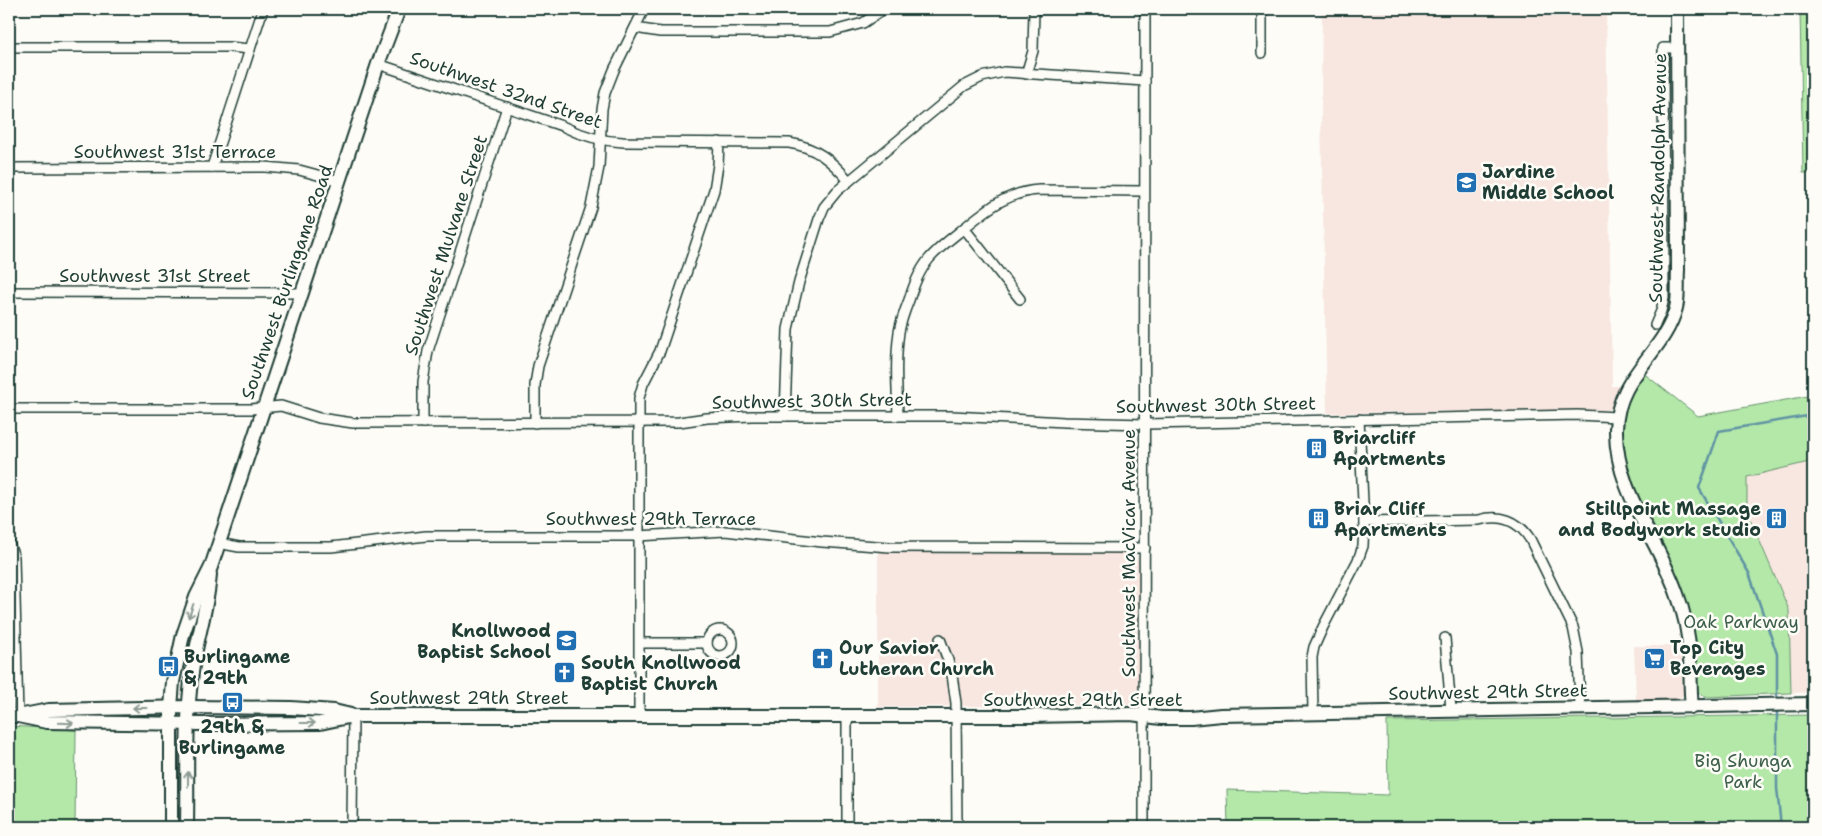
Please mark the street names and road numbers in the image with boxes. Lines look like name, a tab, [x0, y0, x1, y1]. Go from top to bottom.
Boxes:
street label: Southwest 32nd Street	[407, 46, 606, 134]
street label: Southwest Randolph Avenue	[1644, 53, 1672, 303]
street label: Southwest Mulvane Street	[399, 131, 493, 358]
street label: Southwest 31st Terrace	[74, 140, 276, 164]
street label: Southwest Burlingame Road	[236, 162, 338, 402]
street label: Southwest 31st Street	[59, 264, 251, 288]
street label: Southwest 30th Street	[712, 387, 912, 415]
street label: Southwest 30th Street	[1116, 391, 1316, 419]
street label: Southwest MacVicar Avenue	[1117, 429, 1141, 677]
street label: Southwest 29th Terrace	[546, 507, 756, 531]
street label: Southwest 29th Street	[1388, 678, 1588, 706]
street label: Southwest 29th Street	[369, 686, 569, 710]
street label: Southwest 29th Street	[983, 688, 1183, 712]

